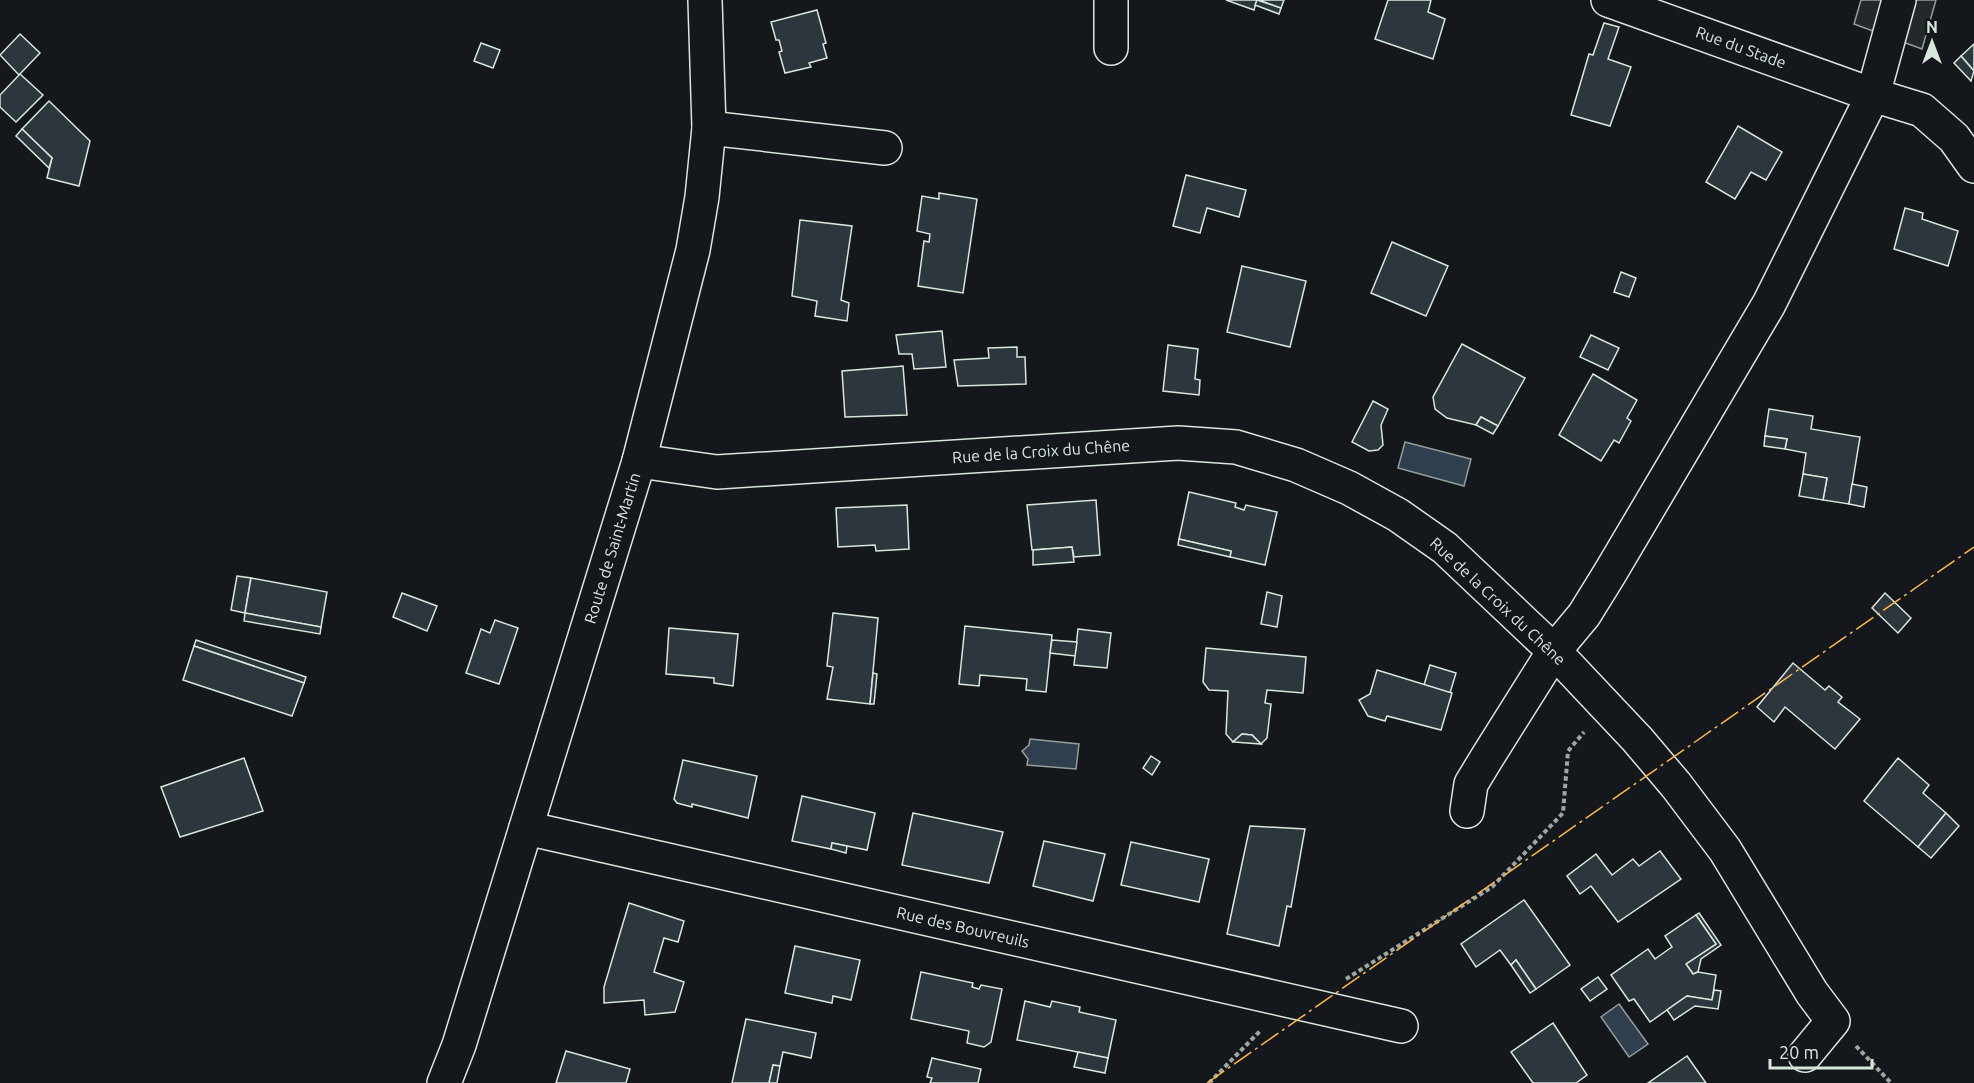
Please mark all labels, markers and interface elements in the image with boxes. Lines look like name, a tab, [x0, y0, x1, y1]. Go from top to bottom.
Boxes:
north arrow	[1902, 12, 1962, 72]
text: N	[1926, 18, 1938, 36]
street label: Rue du Stade	[1693, 22, 1789, 72]
street label: Rue de la Croix du Chêne	[951, 436, 1131, 466]
street label: Route de Saint-Martin	[580, 470, 644, 626]
street label: Rue de la Croix du Chêne	[1427, 534, 1569, 668]
street label: Rue des Bouvreuils	[895, 903, 1031, 951]
scale bar	[1770, 1032, 1872, 1070]
text: 20 m	[1779, 1042, 1819, 1062]

